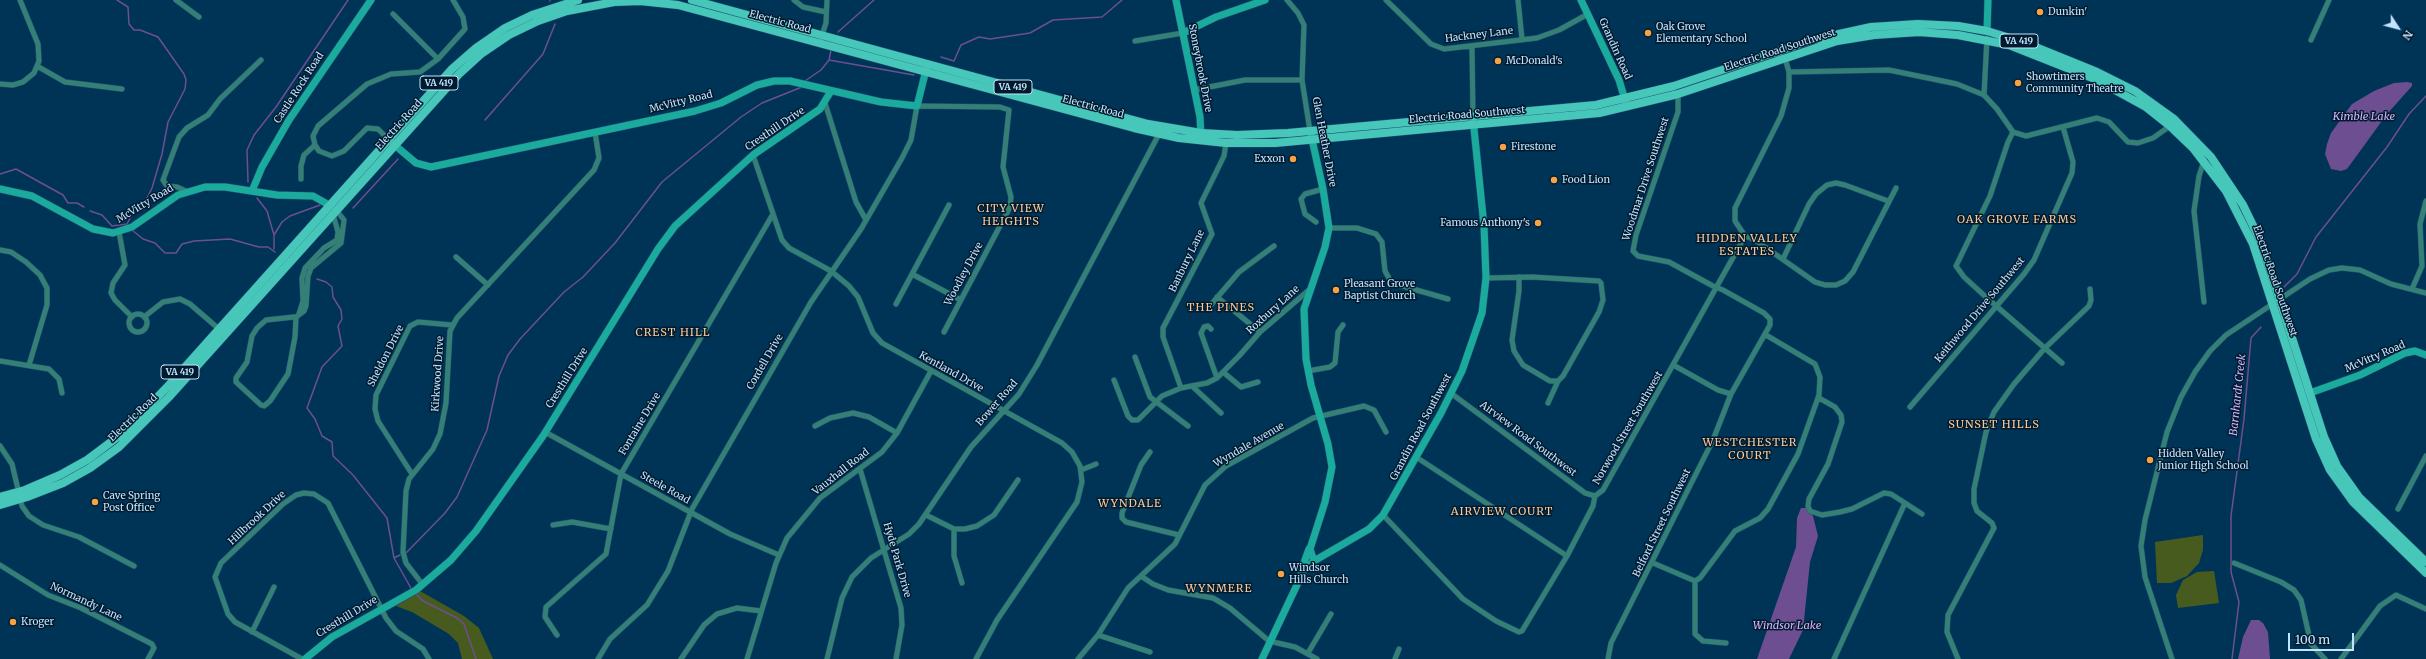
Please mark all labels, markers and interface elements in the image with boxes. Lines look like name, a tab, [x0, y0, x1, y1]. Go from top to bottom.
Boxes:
place label: Dunkin'	[2048, 6, 2087, 18]
marker: Dunkin'	[2035, 7, 2045, 17]
street label: Electric Road	[748, 8, 812, 36]
north arrow	[2378, 8, 2418, 48]
street label: Grandin Road	[1596, 16, 1634, 82]
place label: Oak Grove Elementary School	[1656, 21, 1747, 44]
street label: Stoneybrook Drive	[1186, 23, 1214, 113]
street label: Hackney Lane	[1444, 25, 1514, 45]
street label: Electric Road Southwest	[1723, 26, 1837, 74]
text: N	[2399, 27, 2416, 43]
marker: Oak Grove Elementary School	[1643, 28, 1653, 38]
road number: VA 419	[2000, 34, 2038, 48]
street label: Castle Rock Road	[272, 50, 326, 126]
place label: McDonald's	[1506, 55, 1562, 67]
marker: McDonald's	[1493, 56, 1503, 66]
place label: Showtimers Community Theatre	[2026, 71, 2123, 94]
road number: VA 419	[420, 76, 458, 90]
marker: Showtimers Community Theatre	[2013, 78, 2023, 88]
road number: VA 419	[994, 80, 1032, 94]
street label: McVitty Road	[648, 88, 714, 116]
street label: Electric Road	[1061, 93, 1125, 121]
street label: Glen Heather Drive	[1309, 96, 1339, 188]
street label: Electric Road	[373, 97, 425, 153]
street label: Electric Road Southwest	[1408, 104, 1526, 126]
street label: Cresthill Drive	[743, 105, 807, 153]
water label: Kimble Lake	[2333, 110, 2395, 124]
street label: Woodmar Drive Southwest	[1620, 116, 1672, 242]
place label: Firestone	[1511, 141, 1556, 153]
marker: Firestone	[1498, 142, 1508, 152]
place label: Exxon	[1254, 153, 1285, 165]
marker: Exxon	[1288, 154, 1298, 164]
place label: Food Lion	[1562, 174, 1610, 186]
marker: Food Lion	[1549, 175, 1559, 185]
street label: McVitty Road	[114, 182, 176, 226]
district label: CITY VIEW HEIGHTS	[977, 202, 1045, 228]
district label: OAK GROVE FARMS	[1957, 213, 2077, 227]
place label: Famous Anthony's	[1440, 217, 1530, 229]
marker: Famous Anthony's	[1533, 218, 1543, 228]
street label: Electric Road Southwest	[2250, 224, 2300, 338]
street label: Banbury Lane	[1167, 228, 1207, 294]
district label: HIDDEN VALLEY ESTATES	[1696, 232, 1798, 258]
street label: Woodley Drive	[942, 240, 986, 308]
street label: Keithwood Drive Southwest	[1932, 255, 2028, 365]
place label: Pleasant Grove Baptist Church	[1344, 278, 1416, 302]
street label: Roxbury Lane	[1244, 283, 1302, 337]
marker: Pleasant Grove Baptist Church	[1331, 285, 1341, 295]
district label: THE PINES	[1187, 301, 1255, 315]
street label: Sheldon Drive	[365, 323, 407, 389]
district label: CREST HILL	[635, 326, 711, 340]
street label: Cordell Drive	[744, 332, 786, 392]
street label: Kirkwood Drive	[429, 336, 447, 412]
street label: McVitty Road	[2343, 339, 2407, 375]
street label: Cresthill Drive	[544, 346, 590, 410]
street label: Kentland Drive	[917, 349, 985, 395]
water label: Barnhardt Creek	[2227, 353, 2249, 437]
road number: VA 419	[161, 365, 199, 379]
street label: Norwood Street Southwest	[1591, 369, 1665, 487]
street label: Grandin Road Southwest	[1388, 372, 1454, 482]
street label: Bower Road	[974, 377, 1020, 429]
street label: Fontaine Drive	[617, 391, 663, 457]
street label: Electric Road	[106, 392, 160, 444]
street label: Airview Road Southwest	[1477, 399, 1579, 479]
district label: SUNSET HILLS	[1948, 418, 2040, 432]
street label: Wyndale Avenue	[1212, 420, 1286, 470]
district label: WESTCHESTER COURT	[1702, 436, 1798, 462]
street label: Vauxhall Road	[810, 446, 872, 498]
place label: Hidden Valley Junior High School	[2158, 448, 2249, 472]
marker: Hidden Valley Junior High School	[2145, 455, 2155, 465]
street label: Belford Street Southwest	[1631, 467, 1693, 579]
street label: Steele Road	[638, 469, 692, 507]
street label: Hillbrook Drive	[226, 488, 288, 548]
place label: Cave Spring Post Office	[103, 490, 160, 514]
marker: Cave Spring Post Office	[90, 497, 100, 507]
district label: WYNDALE	[1098, 497, 1162, 511]
district label: AIRVIEW COURT	[1451, 505, 1553, 519]
street label: Hyde Park Drive	[881, 521, 913, 599]
place label: Windsor Hills Church	[1289, 562, 1349, 586]
marker: Windsor Hills Church	[1276, 569, 1286, 579]
street label: Normandy Lane	[48, 580, 124, 624]
district label: WYNMERE	[1186, 582, 1252, 596]
street label: Cresthill Drive	[314, 594, 380, 640]
place label: Kroger	[21, 616, 54, 628]
marker: Kroger	[8, 617, 18, 627]
water label: Windsor Lake	[1753, 619, 1821, 633]
scale bar	[2290, 625, 2356, 651]
text: 100 m	[2295, 632, 2330, 647]

